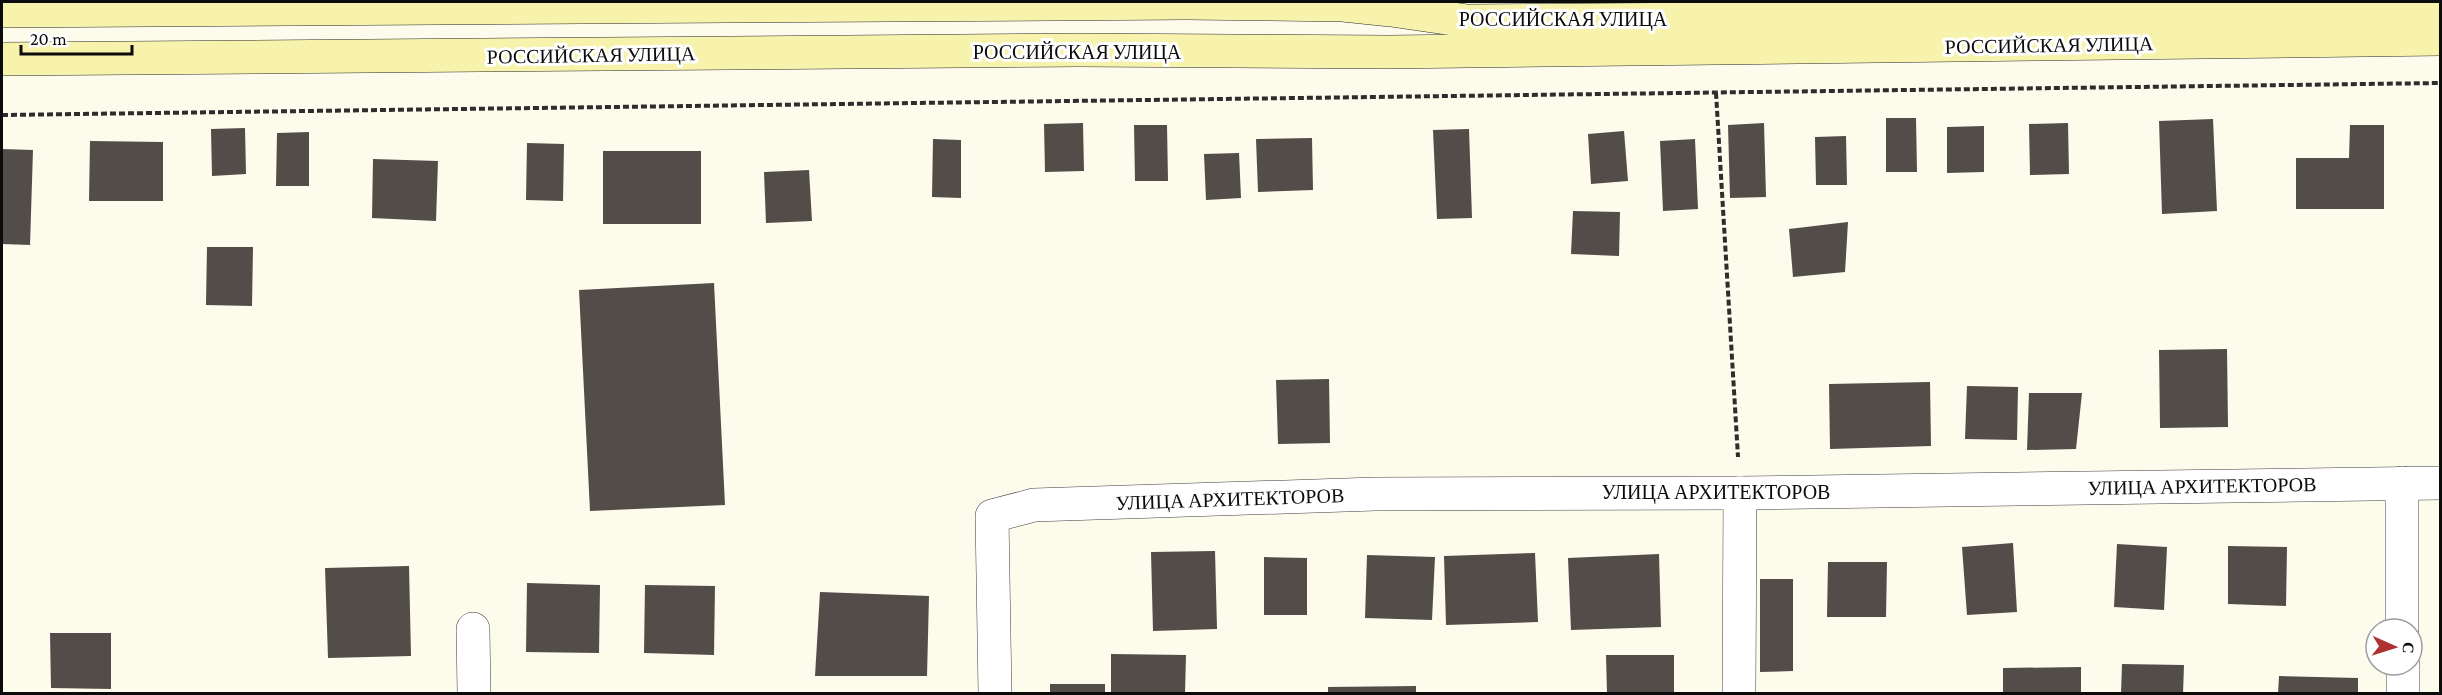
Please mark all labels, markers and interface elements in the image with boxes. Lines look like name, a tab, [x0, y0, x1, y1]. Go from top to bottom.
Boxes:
street label: РОССИЙСКАЯ УЛИЦА	[1459, 8, 1668, 31]
scale bar	[21, 18, 132, 56]
text: 20 m	[30, 29, 67, 49]
street label: РОССИЙСКАЯ УЛИЦА	[1945, 32, 2154, 59]
street label: РОССИЙСКАЯ УЛИЦА	[973, 41, 1182, 64]
street label: РОССИЙСКАЯ УЛИЦА	[487, 42, 696, 69]
street label: УЛИЦА АРХИТЕКТОРОВ	[2087, 473, 2317, 500]
street label: УЛИЦА АРХИТЕКТОРОВ	[1602, 481, 1830, 504]
street label: УЛИЦА АРХИТЕКТОРОВ	[1115, 484, 1345, 515]
north arrow	[2364, 617, 2424, 677]
text: С	[2400, 642, 2417, 654]

